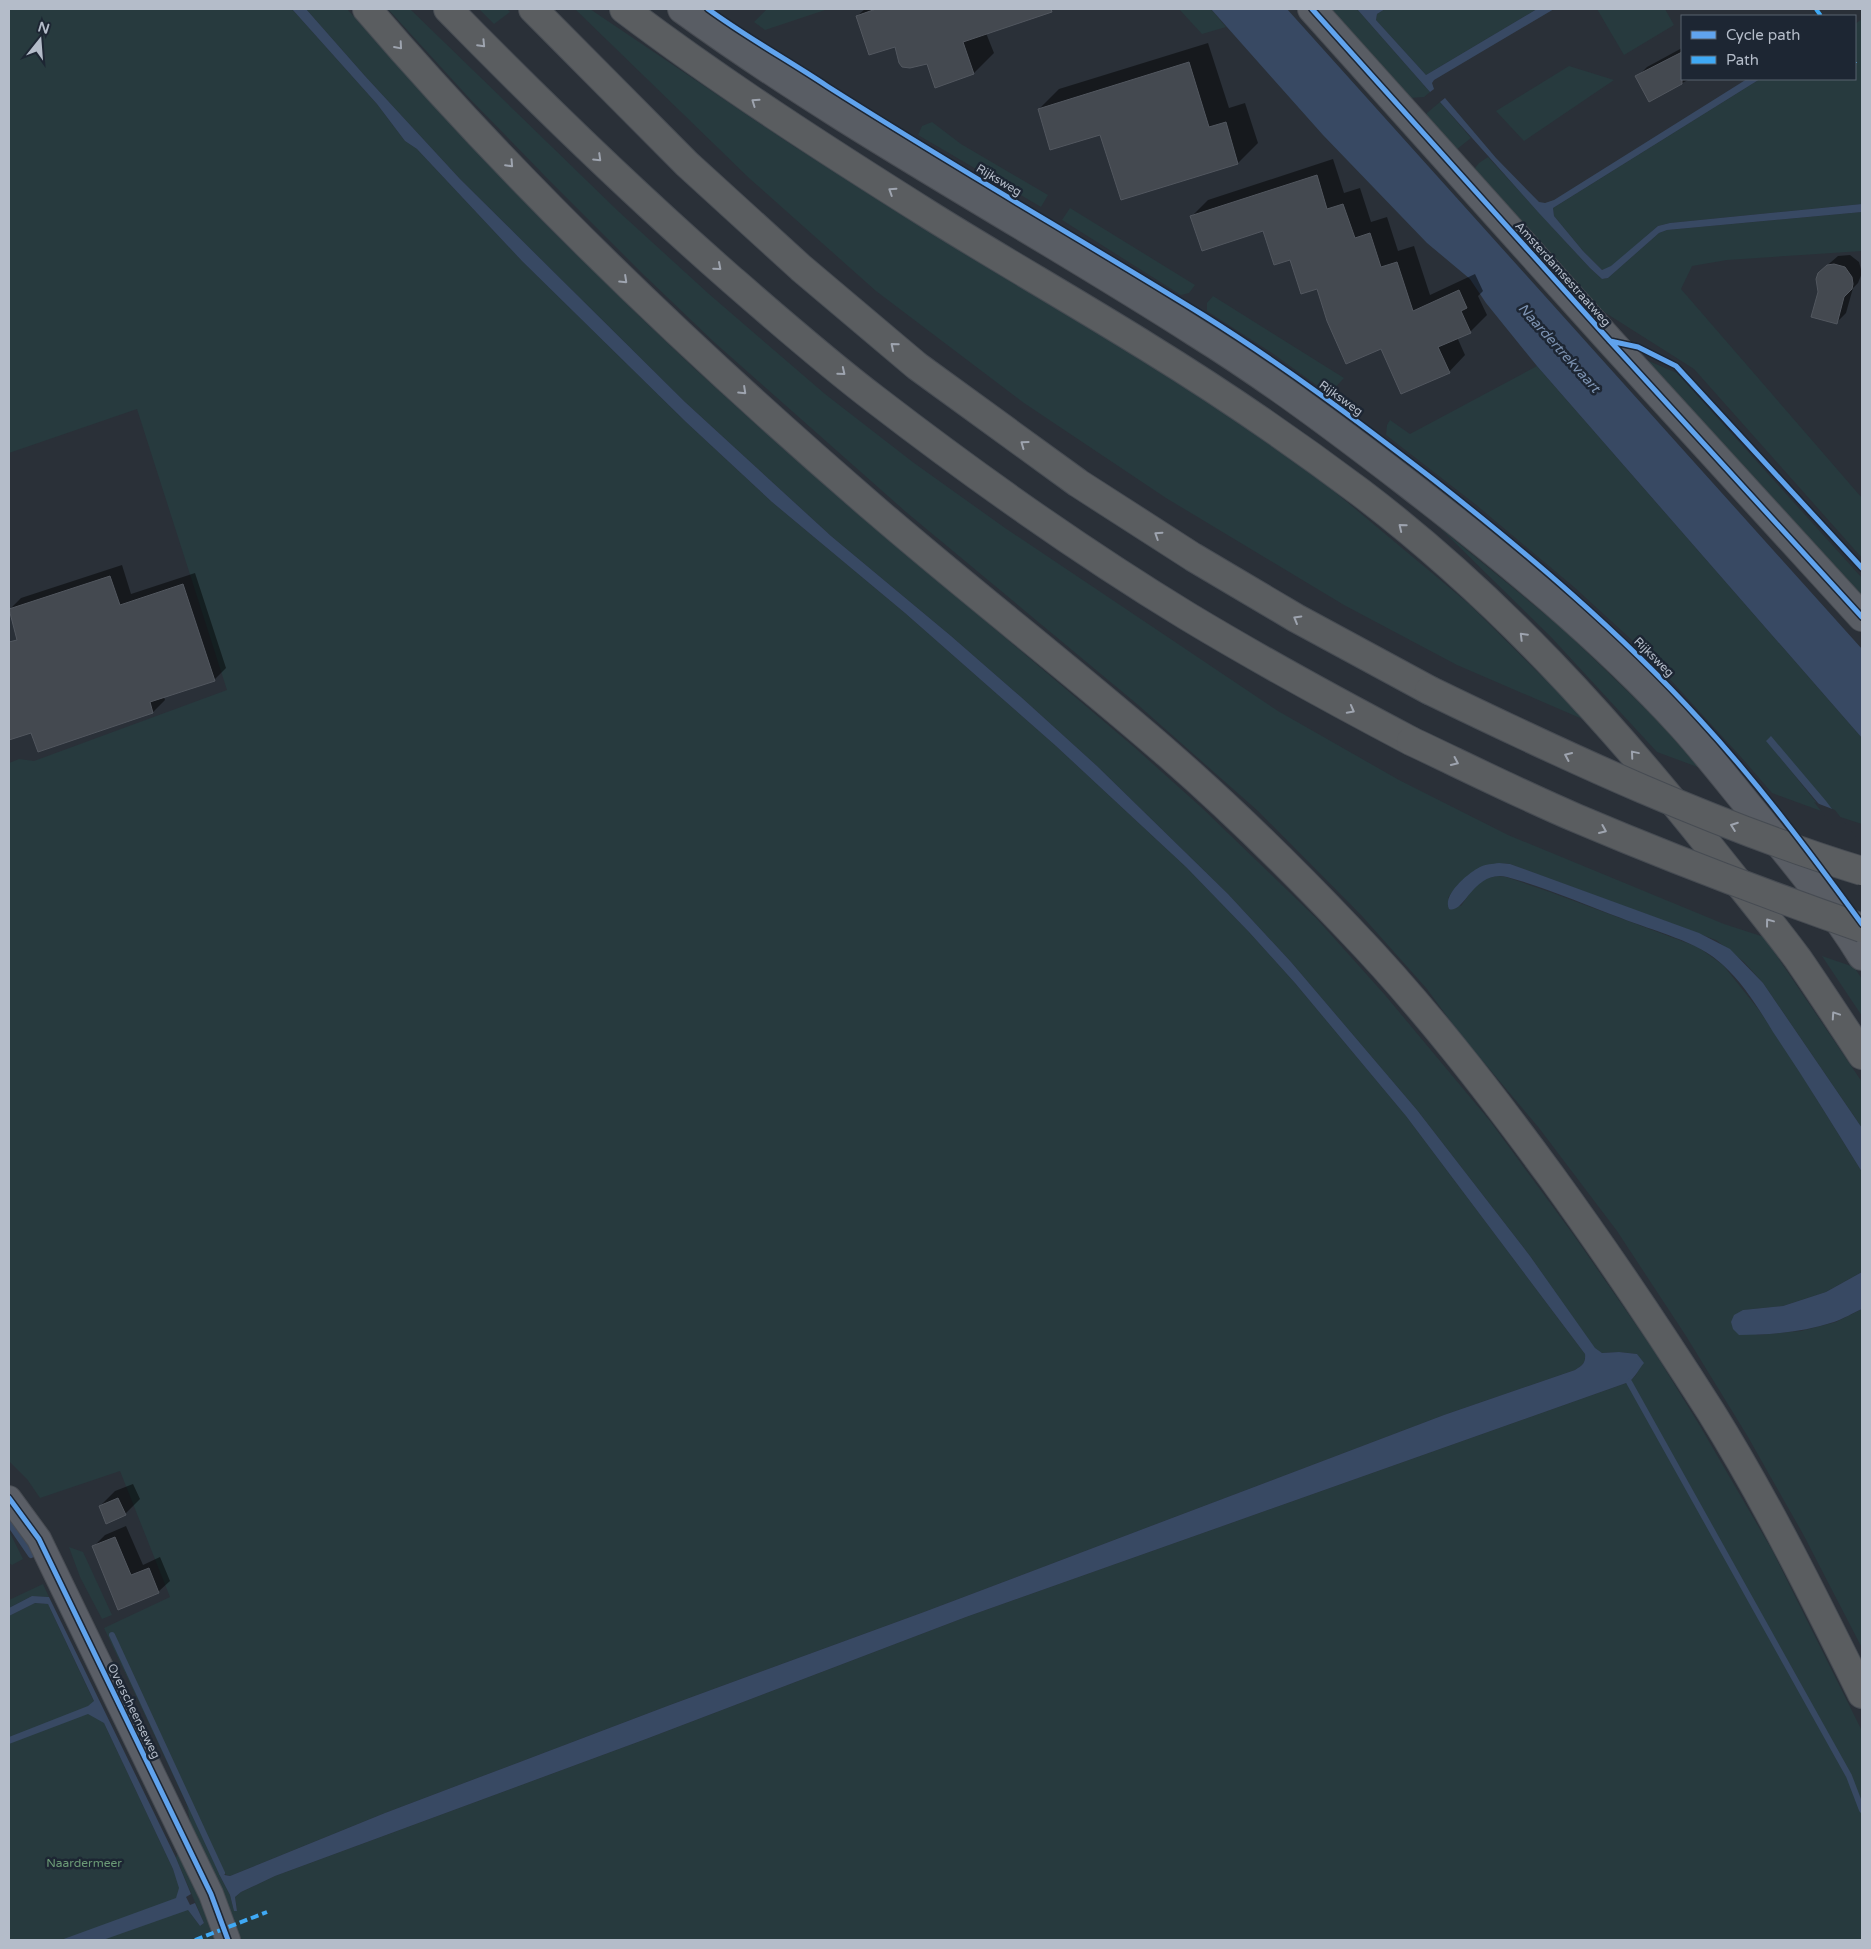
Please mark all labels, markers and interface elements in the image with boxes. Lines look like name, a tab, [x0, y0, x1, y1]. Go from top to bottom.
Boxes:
north arrow	[15, 15, 65, 65]
legend	[1681, 15, 1856, 80]
text: N	[36, 18, 52, 38]
text: Cycle path	[1726, 26, 1800, 44]
one-way arrow	[476, 38, 485, 47]
one-way arrow	[393, 40, 402, 49]
text: Path	[1726, 51, 1759, 69]
one-way arrow	[752, 99, 761, 108]
one-way arrow	[592, 152, 601, 161]
one-way arrow	[504, 159, 513, 168]
street label: Rijksweg	[974, 161, 1024, 199]
one-way arrow	[888, 187, 897, 197]
street label: Amsterdamsestraatweg	[1512, 219, 1614, 329]
one-way arrow	[712, 262, 721, 271]
one-way arrow	[619, 274, 628, 283]
water label: Naardertrekvaart	[1515, 300, 1605, 397]
one-way arrow	[891, 344, 900, 352]
one-way arrow	[836, 367, 845, 375]
street label: Rijksweg	[1316, 377, 1366, 419]
one-way arrow	[737, 385, 746, 394]
one-way arrow	[1020, 441, 1030, 450]
one-way arrow	[1399, 523, 1408, 532]
one-way arrow	[1155, 532, 1164, 541]
one-way arrow	[1294, 615, 1303, 625]
one-way arrow	[1519, 633, 1528, 642]
street label: Rijksweg	[1631, 634, 1677, 680]
one-way arrow	[1346, 704, 1355, 714]
one-way arrow	[1631, 751, 1639, 760]
one-way arrow	[1564, 752, 1573, 762]
one-way arrow	[1450, 756, 1459, 766]
one-way arrow	[1730, 822, 1739, 832]
one-way arrow	[1598, 823, 1607, 834]
one-way arrow	[1765, 918, 1774, 927]
one-way arrow	[1832, 1011, 1841, 1020]
street label: Overscheenseweg	[105, 1661, 163, 1761]
park label: Naardermeer	[46, 1856, 122, 1870]

